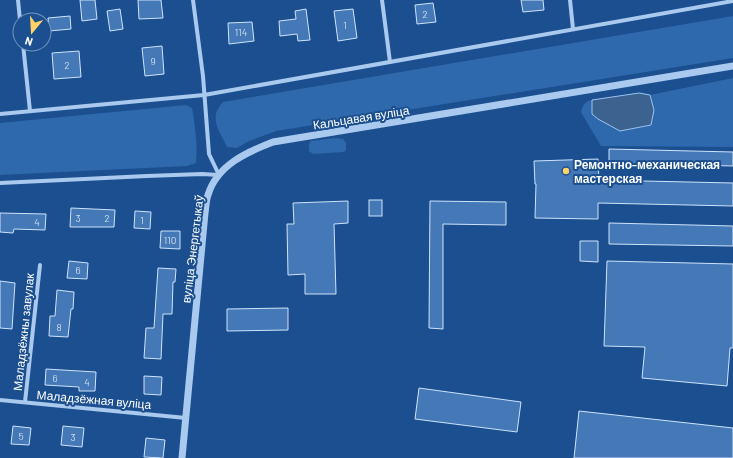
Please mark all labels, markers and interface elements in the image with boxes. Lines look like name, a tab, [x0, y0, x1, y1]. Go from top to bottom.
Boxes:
house number: 2	[422, 8, 428, 20]
north arrow	[12, 12, 52, 52]
house number: 1	[343, 19, 347, 31]
house number: 114	[235, 26, 247, 38]
text: N	[23, 35, 34, 49]
house number: 9	[150, 55, 156, 67]
house number: 2	[64, 59, 70, 71]
street label: Кальцавая вуліца	[312, 102, 411, 133]
place label: Ремонтно-механическая мастерская	[574, 157, 720, 186]
marker: Ремонтно-механическая мастерская	[561, 166, 571, 176]
street label: вуліца Энергетыкаў	[178, 194, 207, 304]
house number: 3	[75, 212, 81, 224]
house number: 2	[104, 212, 110, 224]
house number: 1	[140, 214, 144, 226]
house number: 4	[34, 216, 40, 228]
house number: 110	[164, 234, 176, 246]
house number: 6	[75, 264, 81, 276]
street label: Маладзёжны завулак	[10, 272, 37, 392]
house number: 8	[56, 321, 62, 333]
house number: 6	[52, 372, 58, 384]
house number: 4	[84, 376, 90, 388]
street label: Маладзёжная вуліца	[36, 387, 152, 412]
house number: 5	[18, 430, 24, 442]
house number: 3	[70, 431, 76, 443]

